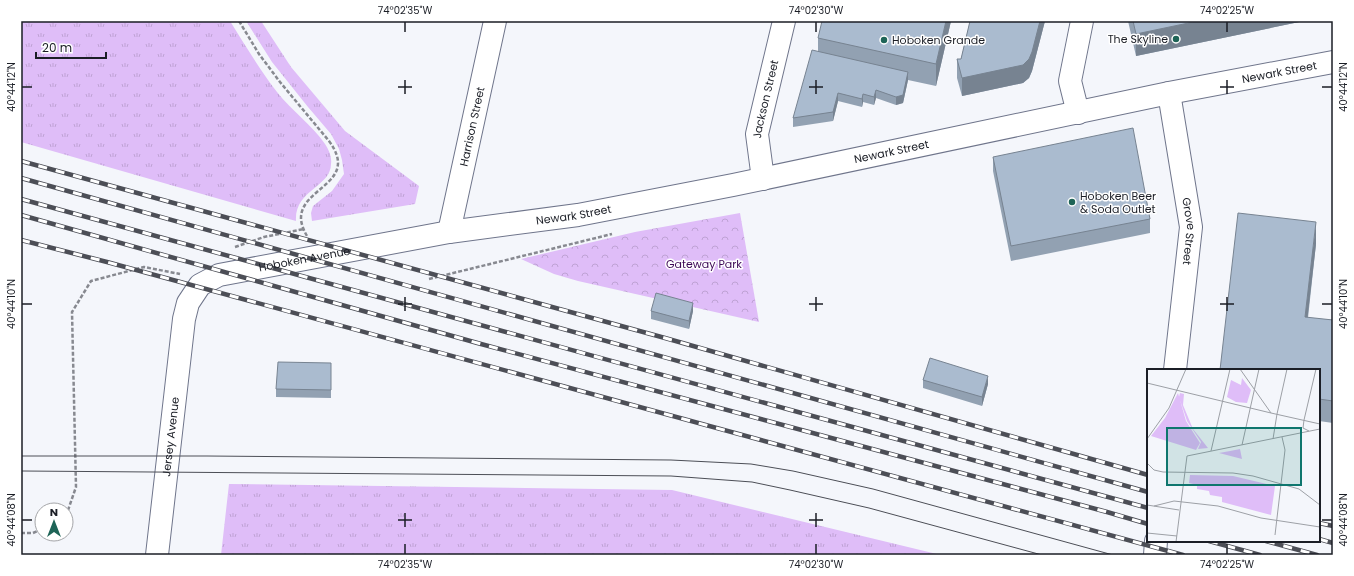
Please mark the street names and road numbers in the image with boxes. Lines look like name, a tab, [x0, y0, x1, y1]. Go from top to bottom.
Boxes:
street label: Newark Street	[1241, 57, 1318, 87]
street label: Jackson Street	[749, 58, 782, 140]
street label: Harrison Street	[456, 85, 488, 168]
street label: Newark Street	[853, 136, 930, 167]
street label: Grove Street	[1178, 196, 1199, 266]
street label: Newark Street	[535, 201, 613, 228]
street label: Hoboken Avenue	[257, 243, 352, 275]
street label: Jersey Avenue	[158, 396, 183, 477]

